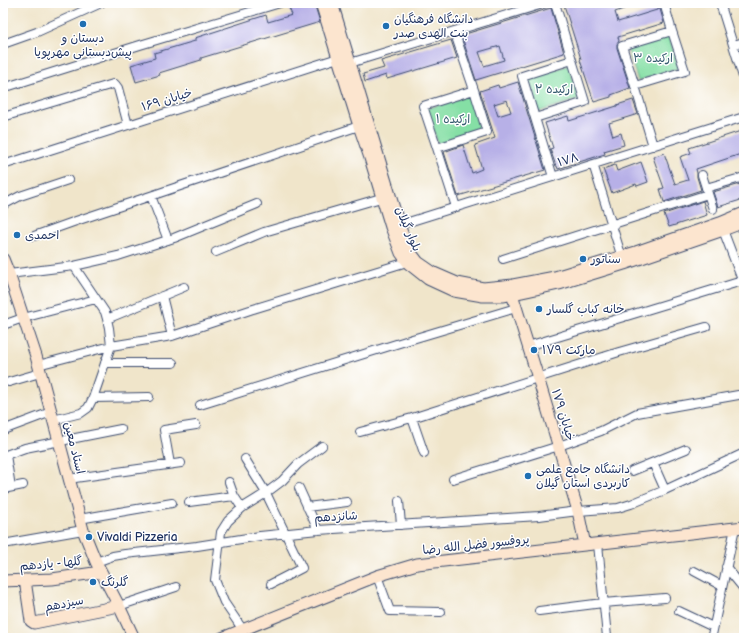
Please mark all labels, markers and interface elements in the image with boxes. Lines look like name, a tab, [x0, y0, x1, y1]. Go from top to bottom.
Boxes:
place label: دانشگاه فرهنگیان بنت الهدی صدر	[393, 12, 473, 41]
marker: دبستان و پیش‌دبستانی مهرپویا	[78, 19, 88, 29]
marker: دانشگاه فرهنگیان بنت الهدی صدر	[381, 21, 391, 31]
place label: دبستان و پیش‌دبستانی مهرپویا	[34, 31, 132, 60]
park label: ارکیده ۳	[633, 51, 673, 66]
park label: ارکیده ۲	[535, 82, 573, 97]
street label: خیابان ۱۶۹	[140, 85, 194, 115]
park label: ارکیده ۱	[436, 112, 470, 127]
street label: ۱۷۸	[556, 150, 580, 170]
street label: بلوار گیلان	[392, 204, 424, 254]
place label: احمدی	[25, 228, 59, 243]
marker: احمدی	[12, 230, 22, 240]
place label: سناتور	[590, 252, 621, 267]
marker: سناتور	[578, 254, 588, 264]
place label: خانه کباب گلسار	[546, 302, 624, 317]
marker: خانه کباب گلسار	[534, 304, 544, 314]
place label: ۱۷۹ مارکت	[542, 343, 595, 358]
marker: ۱۷۹ مارکت	[529, 345, 539, 355]
street label: خیابان ۱۷۹	[548, 387, 578, 443]
street label: استاد معین	[60, 420, 88, 476]
place label: دانشگاه جامع علمی کاربردی استان گیلان	[536, 462, 630, 491]
marker: دانشگاه جامع علمی کاربردی استان گیلان	[523, 471, 533, 481]
street label: شانزدهم	[314, 508, 358, 527]
place label: Vivaldi Pizzeria	[97, 530, 178, 545]
marker: Vivaldi Pizzeria	[84, 532, 94, 542]
street label: پروفسور فضل الله رضا	[422, 532, 530, 558]
street label: گلها - یازدهم	[19, 554, 83, 575]
place label: گلرنگ	[101, 575, 128, 590]
marker: گلرنگ	[88, 577, 98, 587]
street label: سیزدهم	[43, 593, 85, 616]

